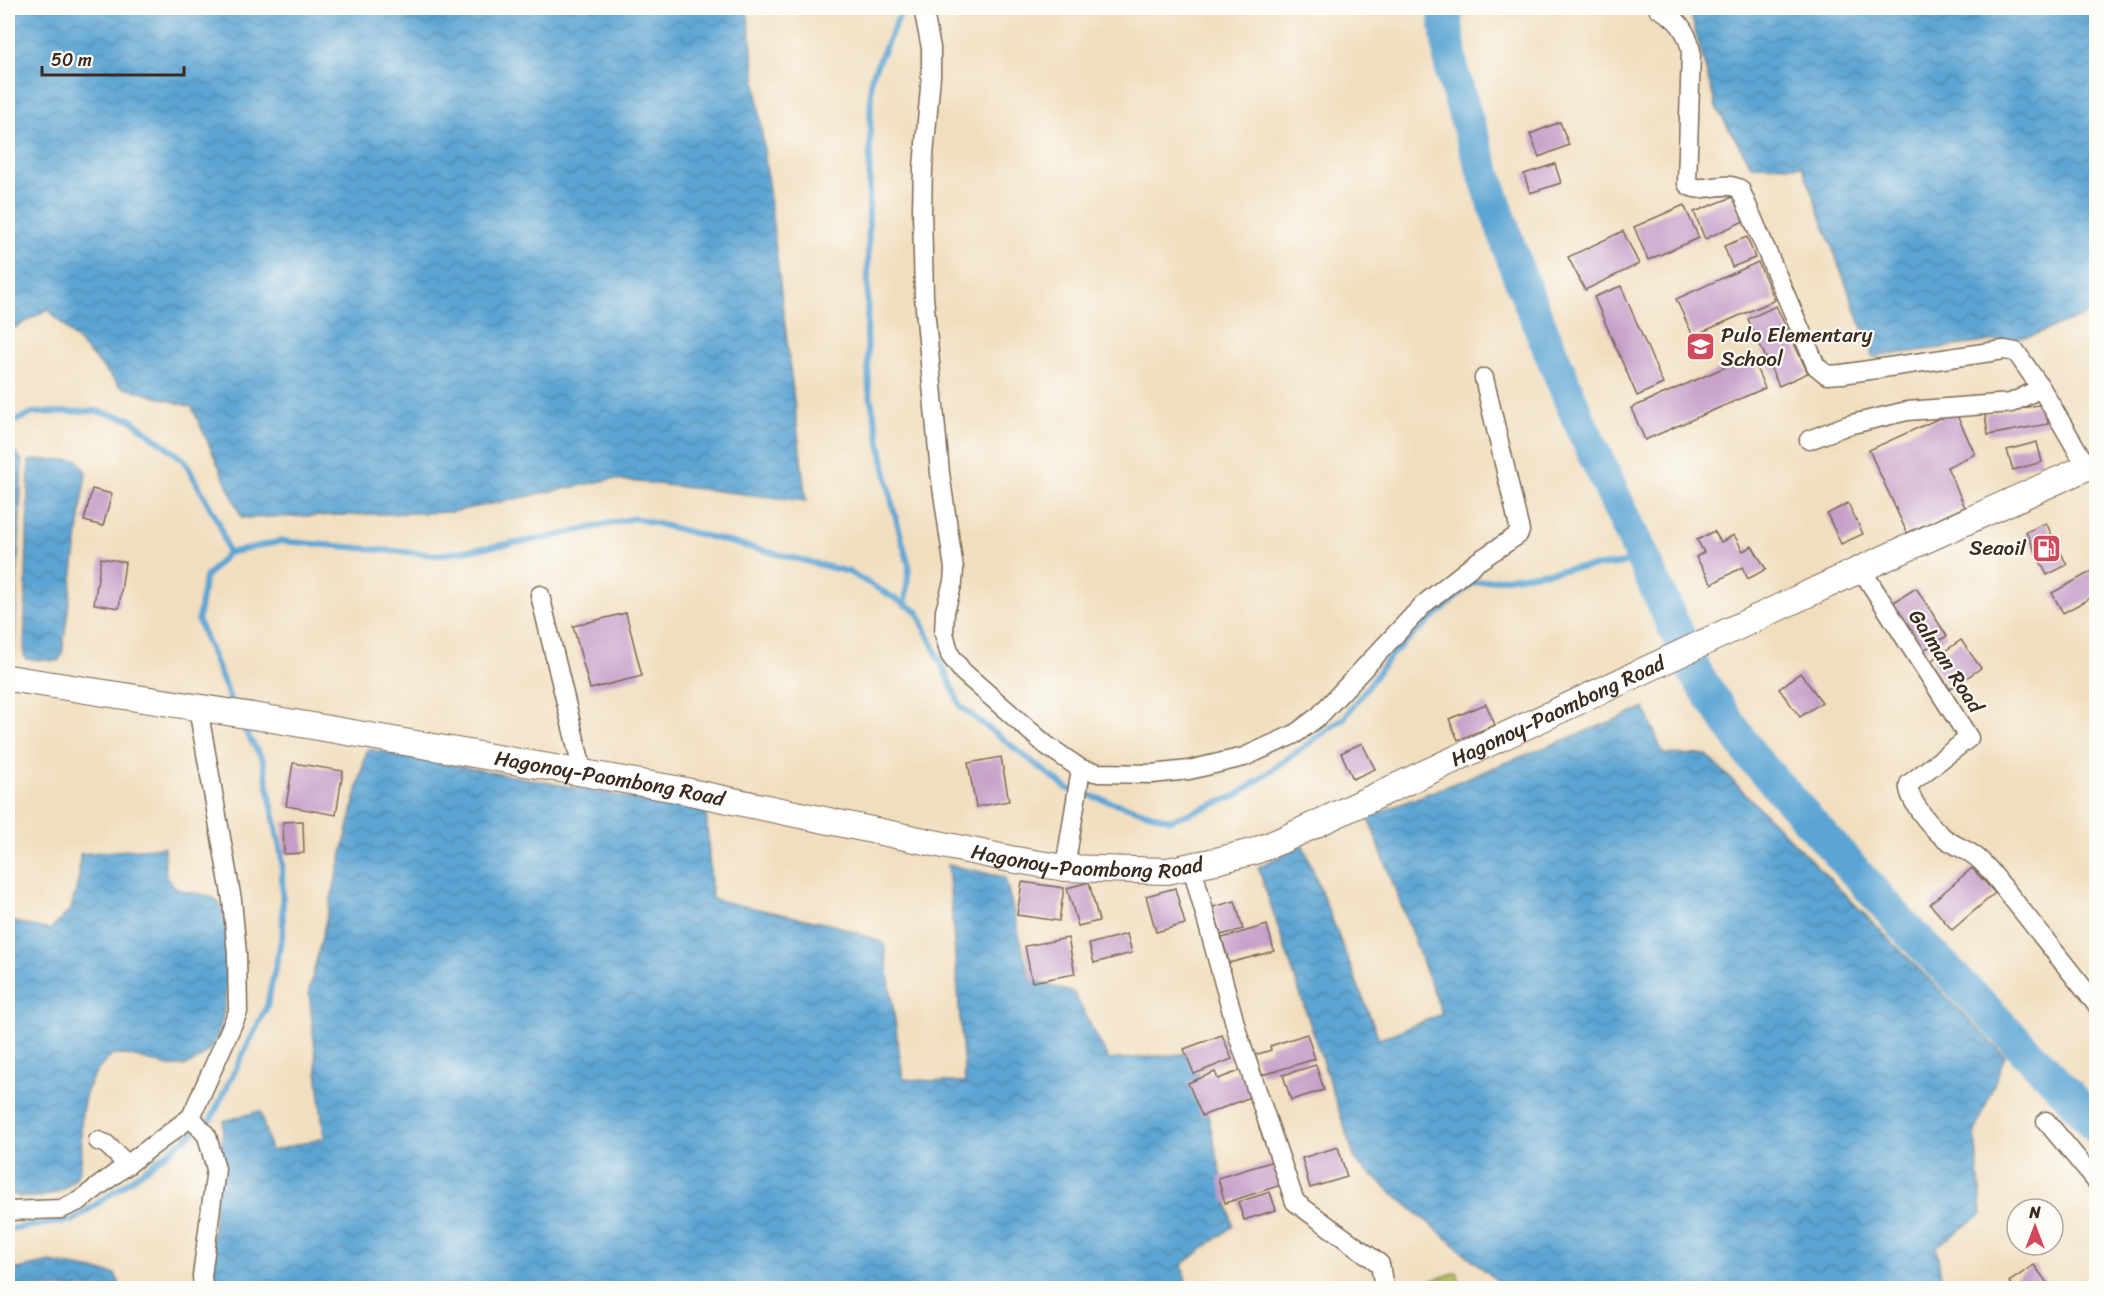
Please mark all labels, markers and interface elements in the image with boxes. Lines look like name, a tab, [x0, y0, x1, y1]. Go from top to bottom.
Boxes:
scale bar	[42, 39, 184, 77]
text: 50 m	[51, 44, 92, 76]
place label: Pulo Elementary School	[1721, 316, 1872, 378]
school or university icon: Pulo Elementary School	[1684, 331, 1716, 363]
place label: Seaoil	[1969, 529, 2027, 567]
fuel station icon: Seaoil	[2031, 532, 2063, 564]
street label: Galman Road	[1898, 601, 1995, 722]
street label: Hagonoy-Paombong Road	[1444, 644, 1673, 778]
street label: Hagonoy-Paombong Road	[492, 739, 730, 818]
street label: Hagonoy-Paombong Road	[968, 832, 1208, 890]
north arrow	[2005, 1197, 2065, 1257]
text: N	[2028, 1198, 2041, 1227]

